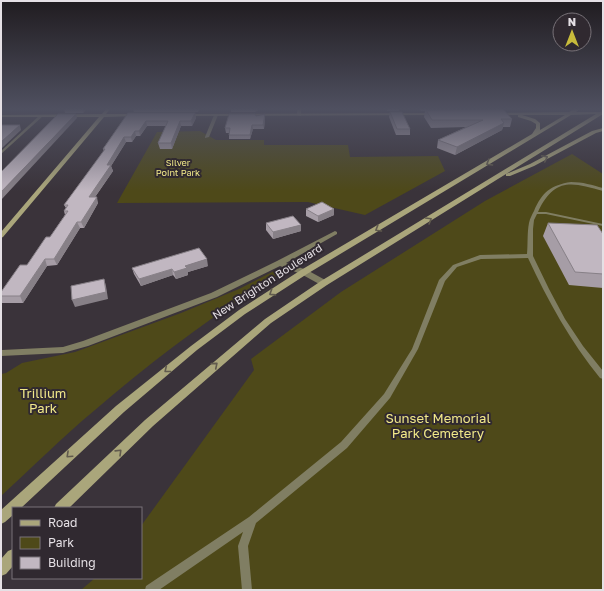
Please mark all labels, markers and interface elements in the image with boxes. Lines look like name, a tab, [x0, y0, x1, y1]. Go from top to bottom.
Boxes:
north arrow	[552, 12, 592, 52]
text: N	[568, 15, 576, 28]
one-way arrow	[541, 156, 548, 163]
park label: Silver Point Park	[156, 157, 200, 178]
one-way arrow	[486, 158, 493, 165]
one-way arrow	[425, 217, 432, 224]
one-way arrow	[375, 224, 382, 231]
street label: New Brighton Boulevard	[210, 241, 324, 321]
one-way arrow	[269, 288, 276, 295]
one-way arrow	[211, 363, 218, 370]
one-way arrow	[164, 365, 171, 372]
park label: Trillium Park	[20, 385, 66, 416]
park label: Sunset Memorial Park Cemetery	[385, 410, 491, 441]
one-way arrow	[66, 450, 73, 457]
one-way arrow	[114, 450, 121, 457]
legend	[12, 507, 142, 579]
text: Road	[48, 515, 77, 530]
text: Park	[48, 535, 74, 550]
text: Building	[48, 555, 96, 570]

